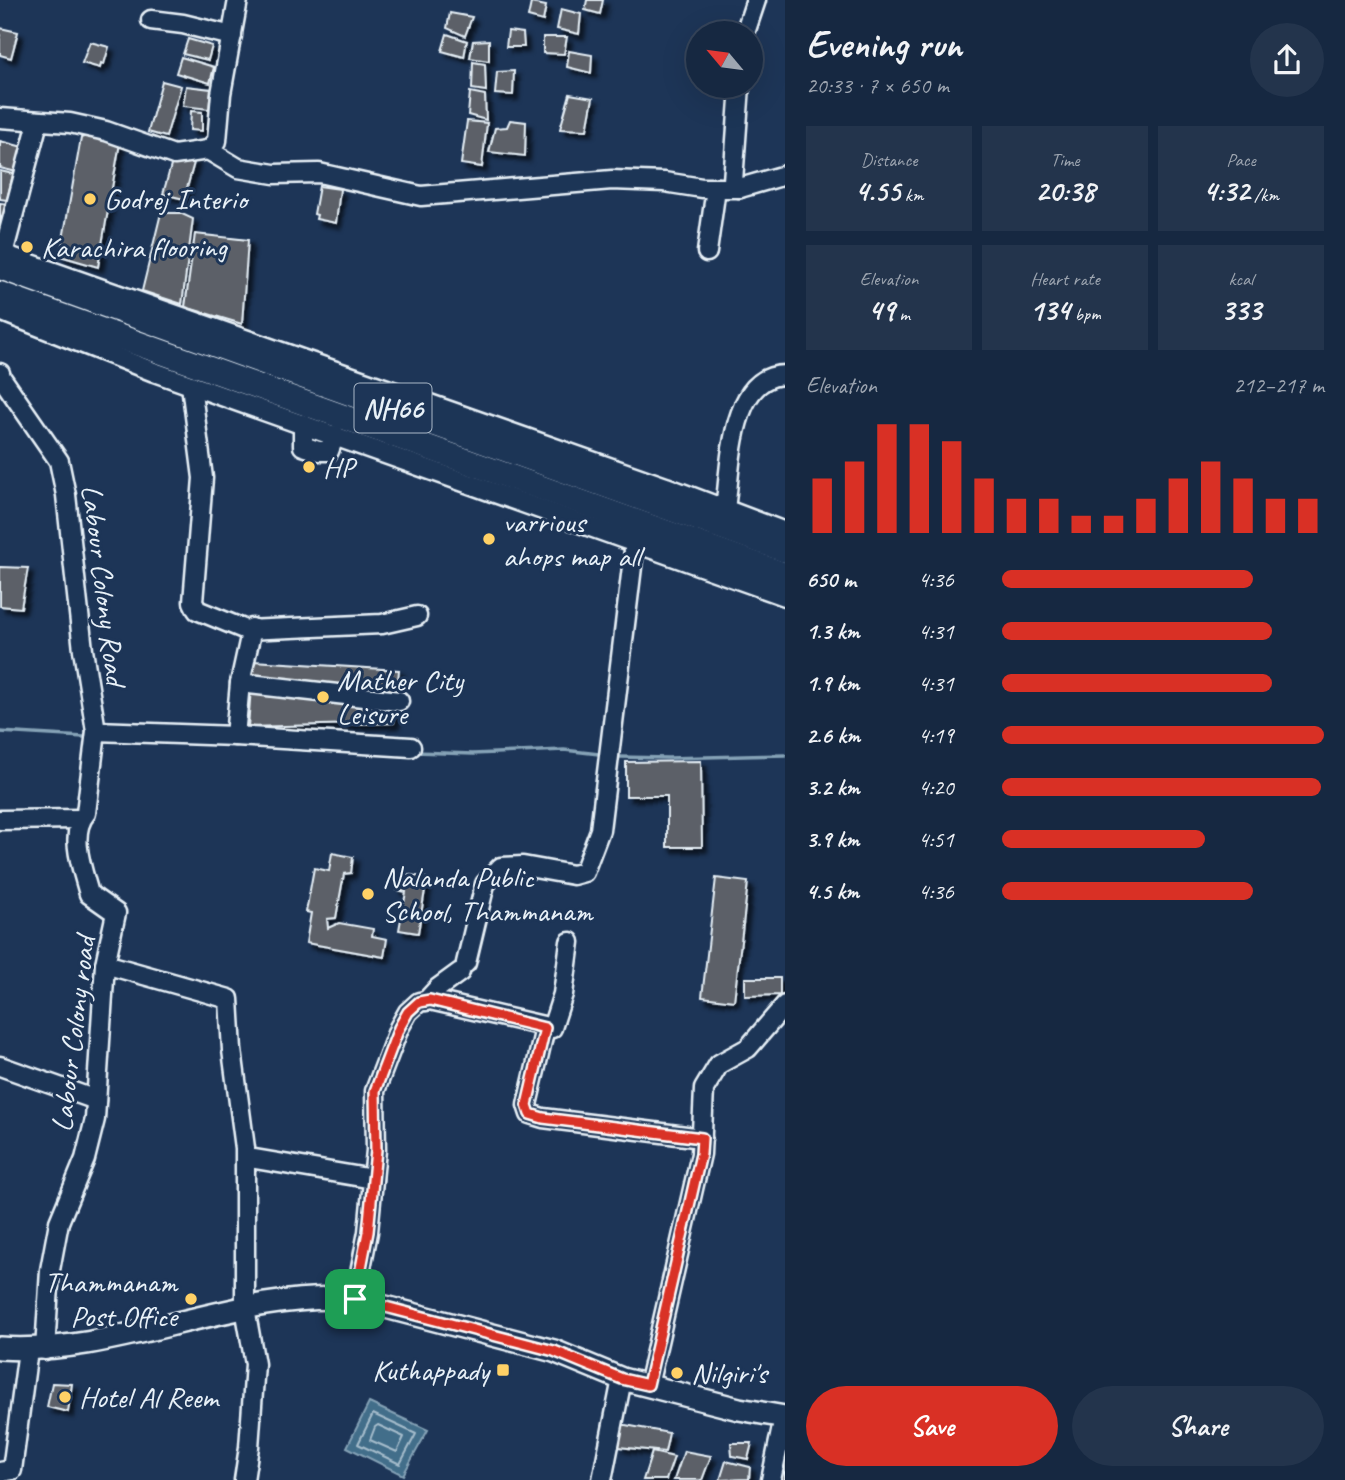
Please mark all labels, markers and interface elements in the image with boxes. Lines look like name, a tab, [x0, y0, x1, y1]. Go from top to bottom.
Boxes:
north arrow	[686, 21, 763, 98]
map controls	[686, 21, 763, 98]
text: Evening run	[806, 21, 962, 68]
button: share	[1250, 23, 1324, 97]
text: 20:33 · 7 × 650 m	[806, 71, 949, 100]
text: Distance	[861, 148, 917, 172]
text: Time	[1050, 148, 1080, 172]
text: Pace	[1226, 148, 1256, 172]
text: 4.55	[855, 172, 900, 210]
text: 20:38	[1035, 172, 1095, 210]
text: 4:32	[1203, 172, 1250, 210]
place label: Godrej Interio	[104, 180, 250, 218]
text: km	[900, 183, 923, 207]
text: /km	[1250, 183, 1279, 207]
marker: Godrej Interio	[82, 191, 98, 207]
place label: Karachira flooring	[41, 228, 228, 266]
marker: Karachira flooring	[19, 239, 35, 255]
text: Elevation	[860, 267, 918, 291]
text: Heart rate	[1030, 267, 1100, 291]
text: kcal	[1228, 267, 1254, 291]
text: 49	[868, 291, 895, 329]
text: 134	[1029, 291, 1070, 329]
text: 333	[1221, 291, 1261, 329]
text: m	[895, 302, 910, 326]
text: bpm	[1070, 302, 1101, 326]
text: Elevation	[806, 371, 877, 400]
text: 212–217 m	[1233, 371, 1324, 400]
road number: NH66	[354, 384, 432, 432]
place label: HP	[323, 448, 358, 486]
marker: HP	[301, 459, 317, 475]
street label: Labour Colony Road	[73, 483, 136, 691]
place label: varrious ahops map all	[503, 503, 645, 575]
marker: varrious ahops map all	[481, 531, 497, 547]
text: 650 m	[806, 565, 856, 594]
text: 4:36	[918, 565, 954, 594]
text: 1.3 km	[806, 617, 860, 646]
text: 4:31	[918, 617, 954, 646]
place label: Mather City Leisure	[337, 661, 465, 733]
text: 1.9 km	[806, 669, 859, 698]
text: 4:31	[918, 669, 954, 698]
marker: Mather City Leisure	[315, 689, 331, 705]
text: 2.6 km	[806, 721, 860, 750]
text: 4:19	[918, 721, 954, 750]
text: 3.2 km	[806, 773, 860, 802]
text: 4:20	[918, 773, 954, 802]
text: 3.9 km	[806, 825, 859, 854]
text: 4:51	[918, 825, 954, 854]
place label: Nalanda Public School, Thammanam	[382, 858, 594, 930]
text: 4.5 km	[806, 877, 859, 906]
text: 4:36	[918, 877, 954, 906]
marker: Nalanda Public School, Thammanam	[360, 886, 376, 902]
street label: Labour Colony road	[42, 930, 104, 1134]
place label: Thammanam Post Office	[44, 1263, 179, 1335]
pin	[325, 1269, 385, 1329]
icon: arrive	[336, 1280, 374, 1318]
marker: Thammanam Post Office	[183, 1291, 199, 1307]
place label: Kuthappady	[372, 1351, 492, 1389]
place label: Nilgiri's	[691, 1354, 769, 1392]
marker: Kuthappady	[495, 1362, 511, 1378]
marker: Nilgiri's	[669, 1365, 685, 1381]
place label: Hotel Al Reem	[79, 1378, 220, 1416]
button: Save	[806, 1386, 1058, 1466]
button: Share	[1072, 1386, 1324, 1466]
marker: Hotel Al Reem	[57, 1389, 73, 1405]

